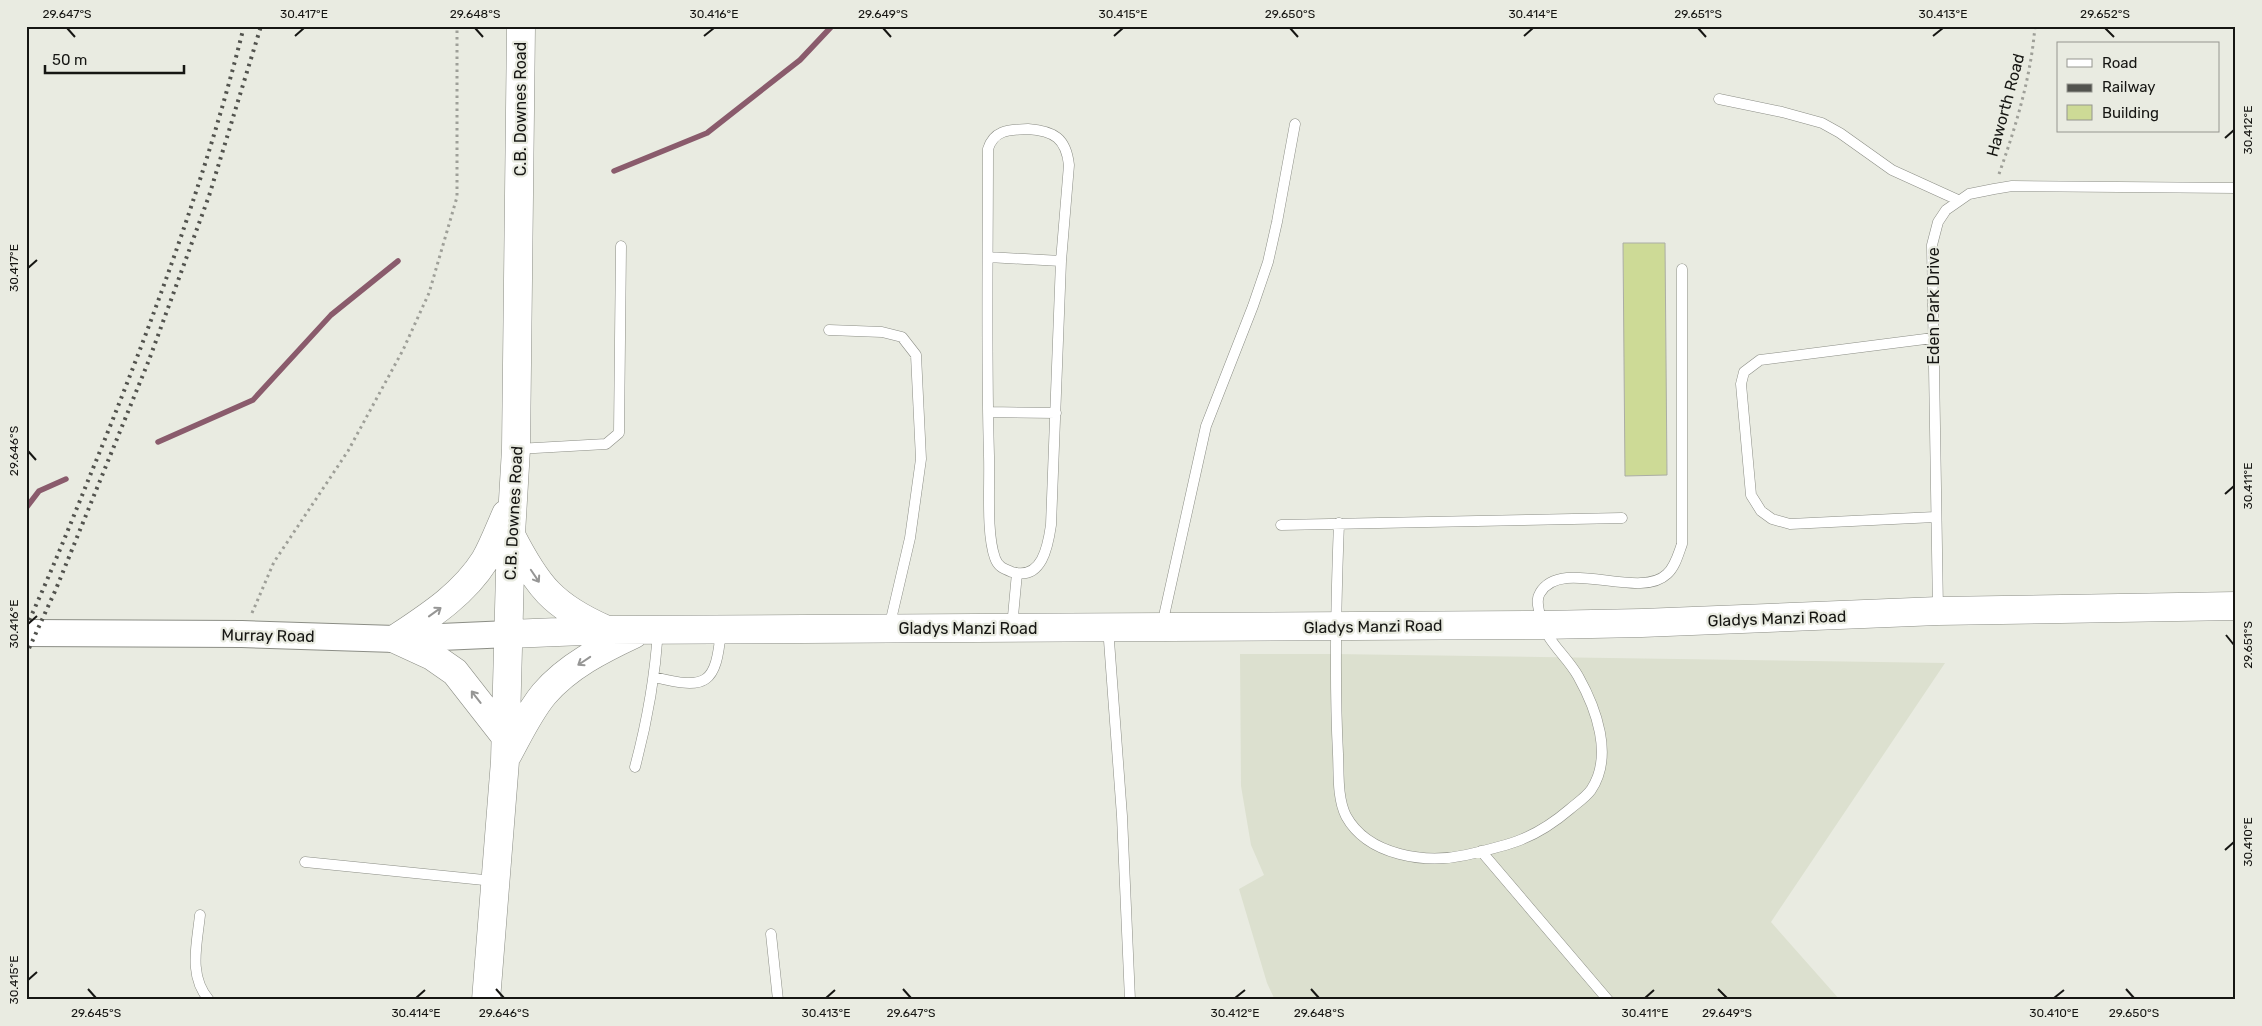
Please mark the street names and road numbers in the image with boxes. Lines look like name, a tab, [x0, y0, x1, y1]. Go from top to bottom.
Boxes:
street label: C.B. Downes Road	[511, 42, 530, 176]
street label: Haworth Road	[1983, 52, 2028, 159]
street label: Eden Park Drive	[1924, 247, 1943, 365]
street label: C.B. Downes Road	[500, 445, 527, 581]
street label: Gladys Manzi Road	[1707, 607, 1847, 630]
street label: Gladys Manzi Road	[1303, 616, 1443, 637]
street label: Gladys Manzi Road	[899, 619, 1037, 638]
street label: Murray Road	[221, 625, 315, 646]

